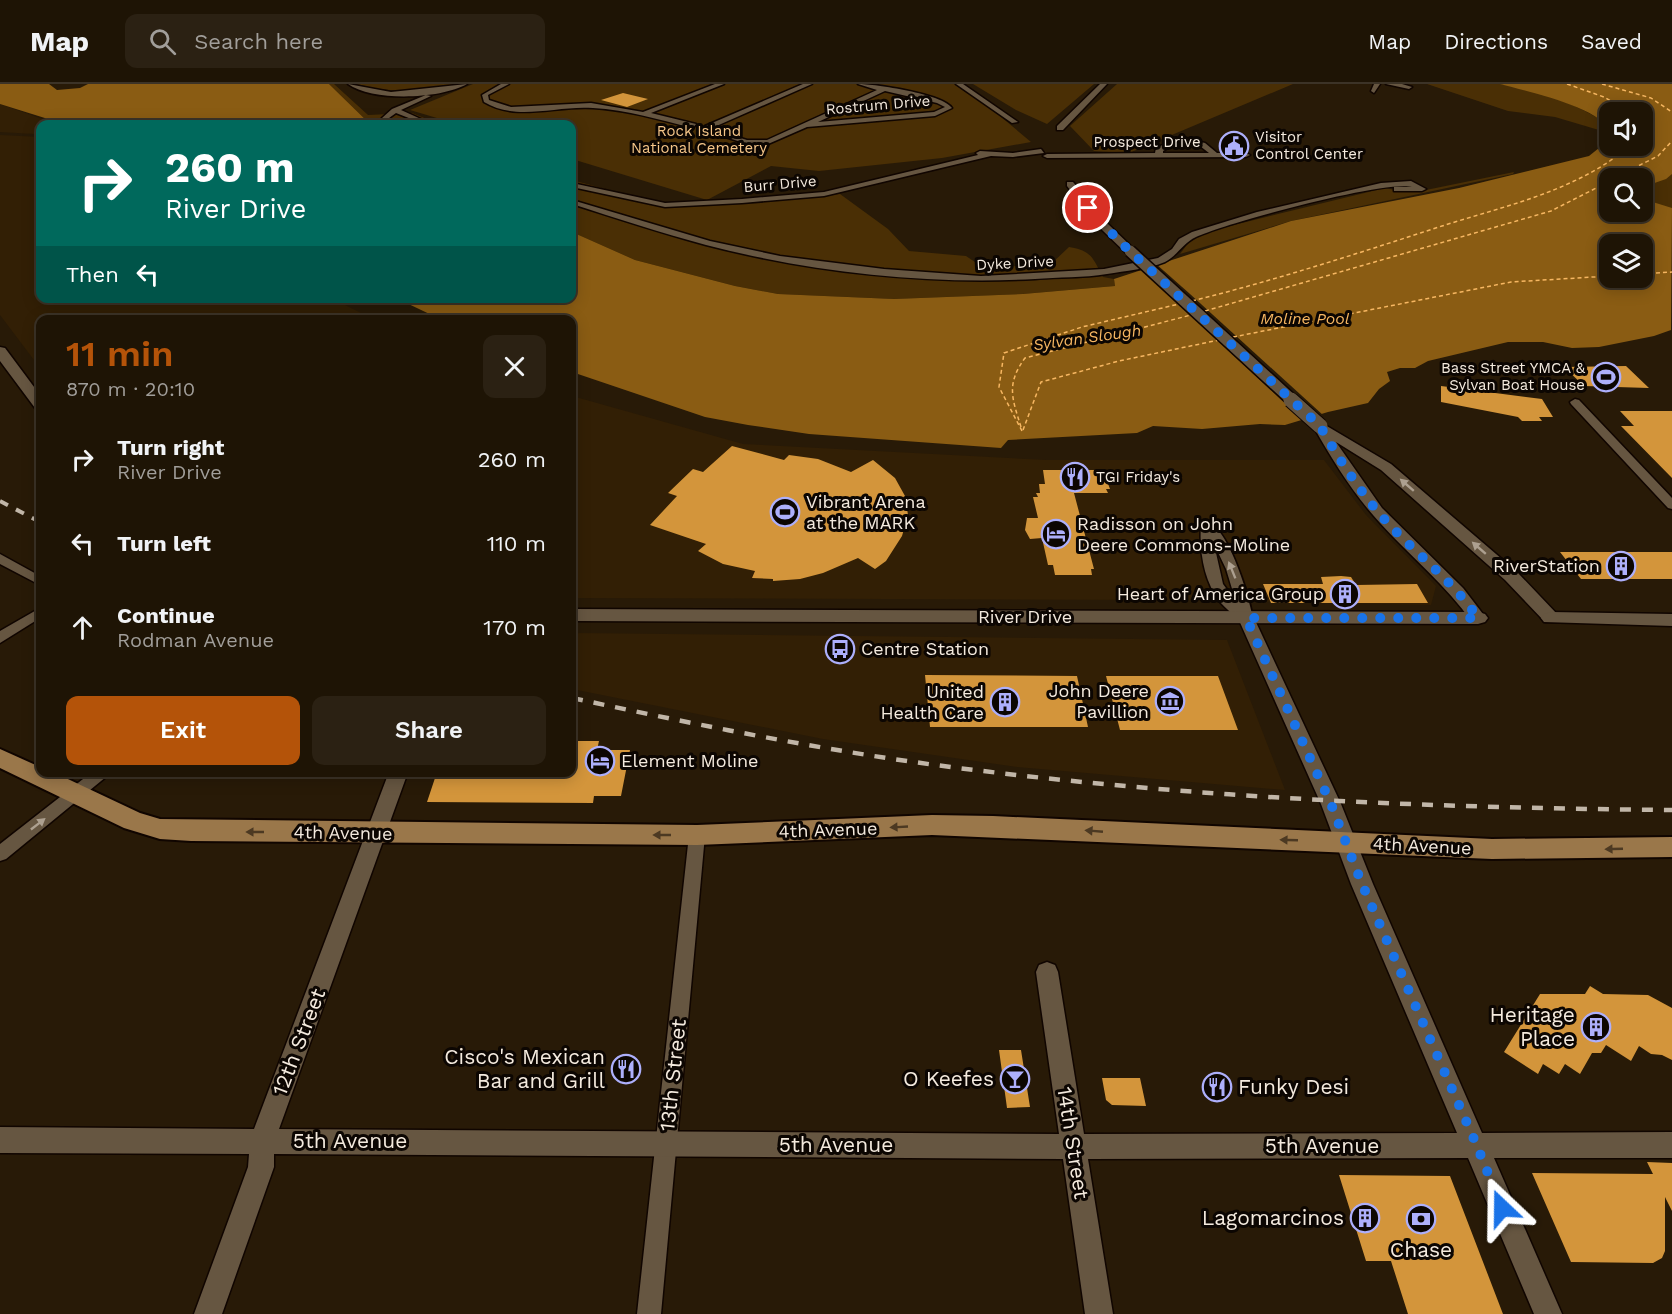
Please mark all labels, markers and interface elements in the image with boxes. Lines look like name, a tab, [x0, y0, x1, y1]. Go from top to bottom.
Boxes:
search box	[125, 14, 545, 68]
text: Map	[30, 25, 89, 58]
icon: search	[146, 25, 179, 58]
text: Search here	[194, 29, 323, 54]
text: Map	[1368, 29, 1411, 54]
text: Directions	[1444, 29, 1548, 54]
text: Saved	[1581, 29, 1642, 54]
street label: Rostrum Drive	[825, 91, 931, 119]
map controls	[1599, 102, 1653, 288]
button: sound	[1599, 102, 1653, 156]
park label: Rock Island National Cemetery	[631, 122, 767, 157]
place label: Visitor Control Center	[1255, 128, 1363, 163]
public building icon: Visitor Control Center	[1218, 130, 1250, 162]
street label: Prospect Drive	[1093, 133, 1201, 151]
text: 260 m	[165, 143, 295, 192]
icon: right	[66, 144, 144, 222]
button: search	[1599, 168, 1653, 222]
street label: Burr Drive	[743, 172, 817, 196]
pin	[1062, 182, 1113, 233]
icon: arrive	[1071, 191, 1104, 224]
text: River Drive	[165, 193, 306, 225]
button: layers	[1599, 234, 1653, 288]
street label: Dyke Drive	[976, 252, 1054, 274]
icon: left	[131, 258, 164, 291]
text: Then	[66, 262, 119, 287]
water label: Moline Pool	[1260, 309, 1350, 328]
water label: Sylvan Slough	[1032, 321, 1142, 354]
text: 11 min	[66, 333, 173, 375]
button: close	[483, 335, 546, 398]
place label: Bass Street YMCA & Sylvan Boat House	[1441, 359, 1586, 394]
sports icon: Bass Street YMCA & Sylvan Boat House	[1590, 361, 1622, 393]
text: 870 m · 20:10	[66, 377, 195, 401]
text: Turn right	[117, 435, 224, 460]
icon: right	[66, 443, 99, 476]
text: 260 m	[478, 447, 546, 472]
text: River Drive	[117, 460, 222, 484]
restaurant icon: TGI Friday's	[1059, 461, 1091, 493]
place label: TGI Friday's	[1096, 468, 1180, 486]
one-way arrow	[1400, 479, 1415, 492]
place label: Vibrant Arena at the MARK	[806, 491, 926, 533]
sports icon: Vibrant Arena at the MARK	[769, 496, 801, 528]
place label: Radisson on John Deere Commons-Moline	[1077, 513, 1290, 555]
hotel icon: Radisson on John Deere Commons-Moline	[1040, 518, 1072, 550]
icon: left	[66, 527, 99, 560]
text: Turn left	[117, 531, 211, 556]
text: 110 m	[487, 531, 546, 556]
one-way arrow	[1471, 541, 1486, 555]
building icon: RiverStation	[1605, 550, 1637, 582]
place label: RiverStation	[1493, 555, 1600, 576]
one-way arrow	[1227, 560, 1237, 578]
building icon: Heart of America Group	[1329, 578, 1361, 610]
place label: Heart of America Group	[1117, 583, 1324, 604]
text: Continue	[117, 603, 215, 628]
street label: River Drive	[978, 606, 1072, 627]
icon: ahead	[66, 611, 99, 644]
text: 170 m	[483, 615, 546, 640]
text: Rodman Avenue	[117, 628, 274, 652]
bus stop icon: Centre Station	[824, 633, 856, 665]
place label: Centre Station	[861, 638, 989, 659]
place label: John Deere Pavillion	[1049, 680, 1149, 722]
place label: United Health Care	[880, 681, 984, 723]
museum icon: John Deere Pavillion	[1154, 685, 1186, 717]
building icon: United Health Care	[989, 686, 1021, 718]
button: Exit	[66, 696, 300, 765]
button: Share	[312, 696, 546, 765]
hotel icon: Element Moline	[584, 745, 616, 777]
place label: Element Moline	[621, 750, 758, 771]
street label: 4th Avenue	[778, 817, 878, 842]
one-way arrow	[30, 818, 46, 831]
street label: 4th Avenue	[293, 821, 393, 844]
one-way arrow	[890, 822, 909, 831]
one-way arrow	[1084, 826, 1103, 836]
one-way arrow	[246, 827, 265, 836]
one-way arrow	[653, 830, 672, 840]
street label: 4th Avenue	[1372, 832, 1472, 859]
one-way arrow	[1279, 836, 1298, 845]
one-way arrow	[1604, 844, 1623, 853]
street label: 12th Street	[267, 985, 330, 1099]
place label: Heritage Place	[1490, 1002, 1575, 1051]
building icon: Heritage Place	[1580, 1011, 1612, 1043]
street label: 13th Street	[654, 1017, 691, 1132]
place label: Cisco's Mexican Bar and Grill	[444, 1044, 606, 1093]
restaurant icon: Cisco's Mexican Bar and Grill	[610, 1053, 642, 1085]
bar icon: O Keefes	[999, 1063, 1031, 1095]
place label: O Keefes	[903, 1066, 994, 1091]
restaurant icon: Funky Desi	[1201, 1071, 1233, 1103]
place label: Funky Desi	[1238, 1074, 1349, 1099]
street label: 14th Street	[1052, 1085, 1095, 1201]
street label: 5th Avenue	[293, 1128, 407, 1153]
street label: 5th Avenue	[779, 1132, 893, 1157]
street label: 5th Avenue	[1265, 1133, 1379, 1158]
position arrow	[1470, 1176, 1534, 1240]
building icon: Lagomarcinos	[1349, 1202, 1381, 1234]
bank icon: Chase	[1405, 1203, 1437, 1235]
place label: Lagomarcinos	[1202, 1205, 1344, 1230]
place label: Chase	[1390, 1237, 1452, 1262]

